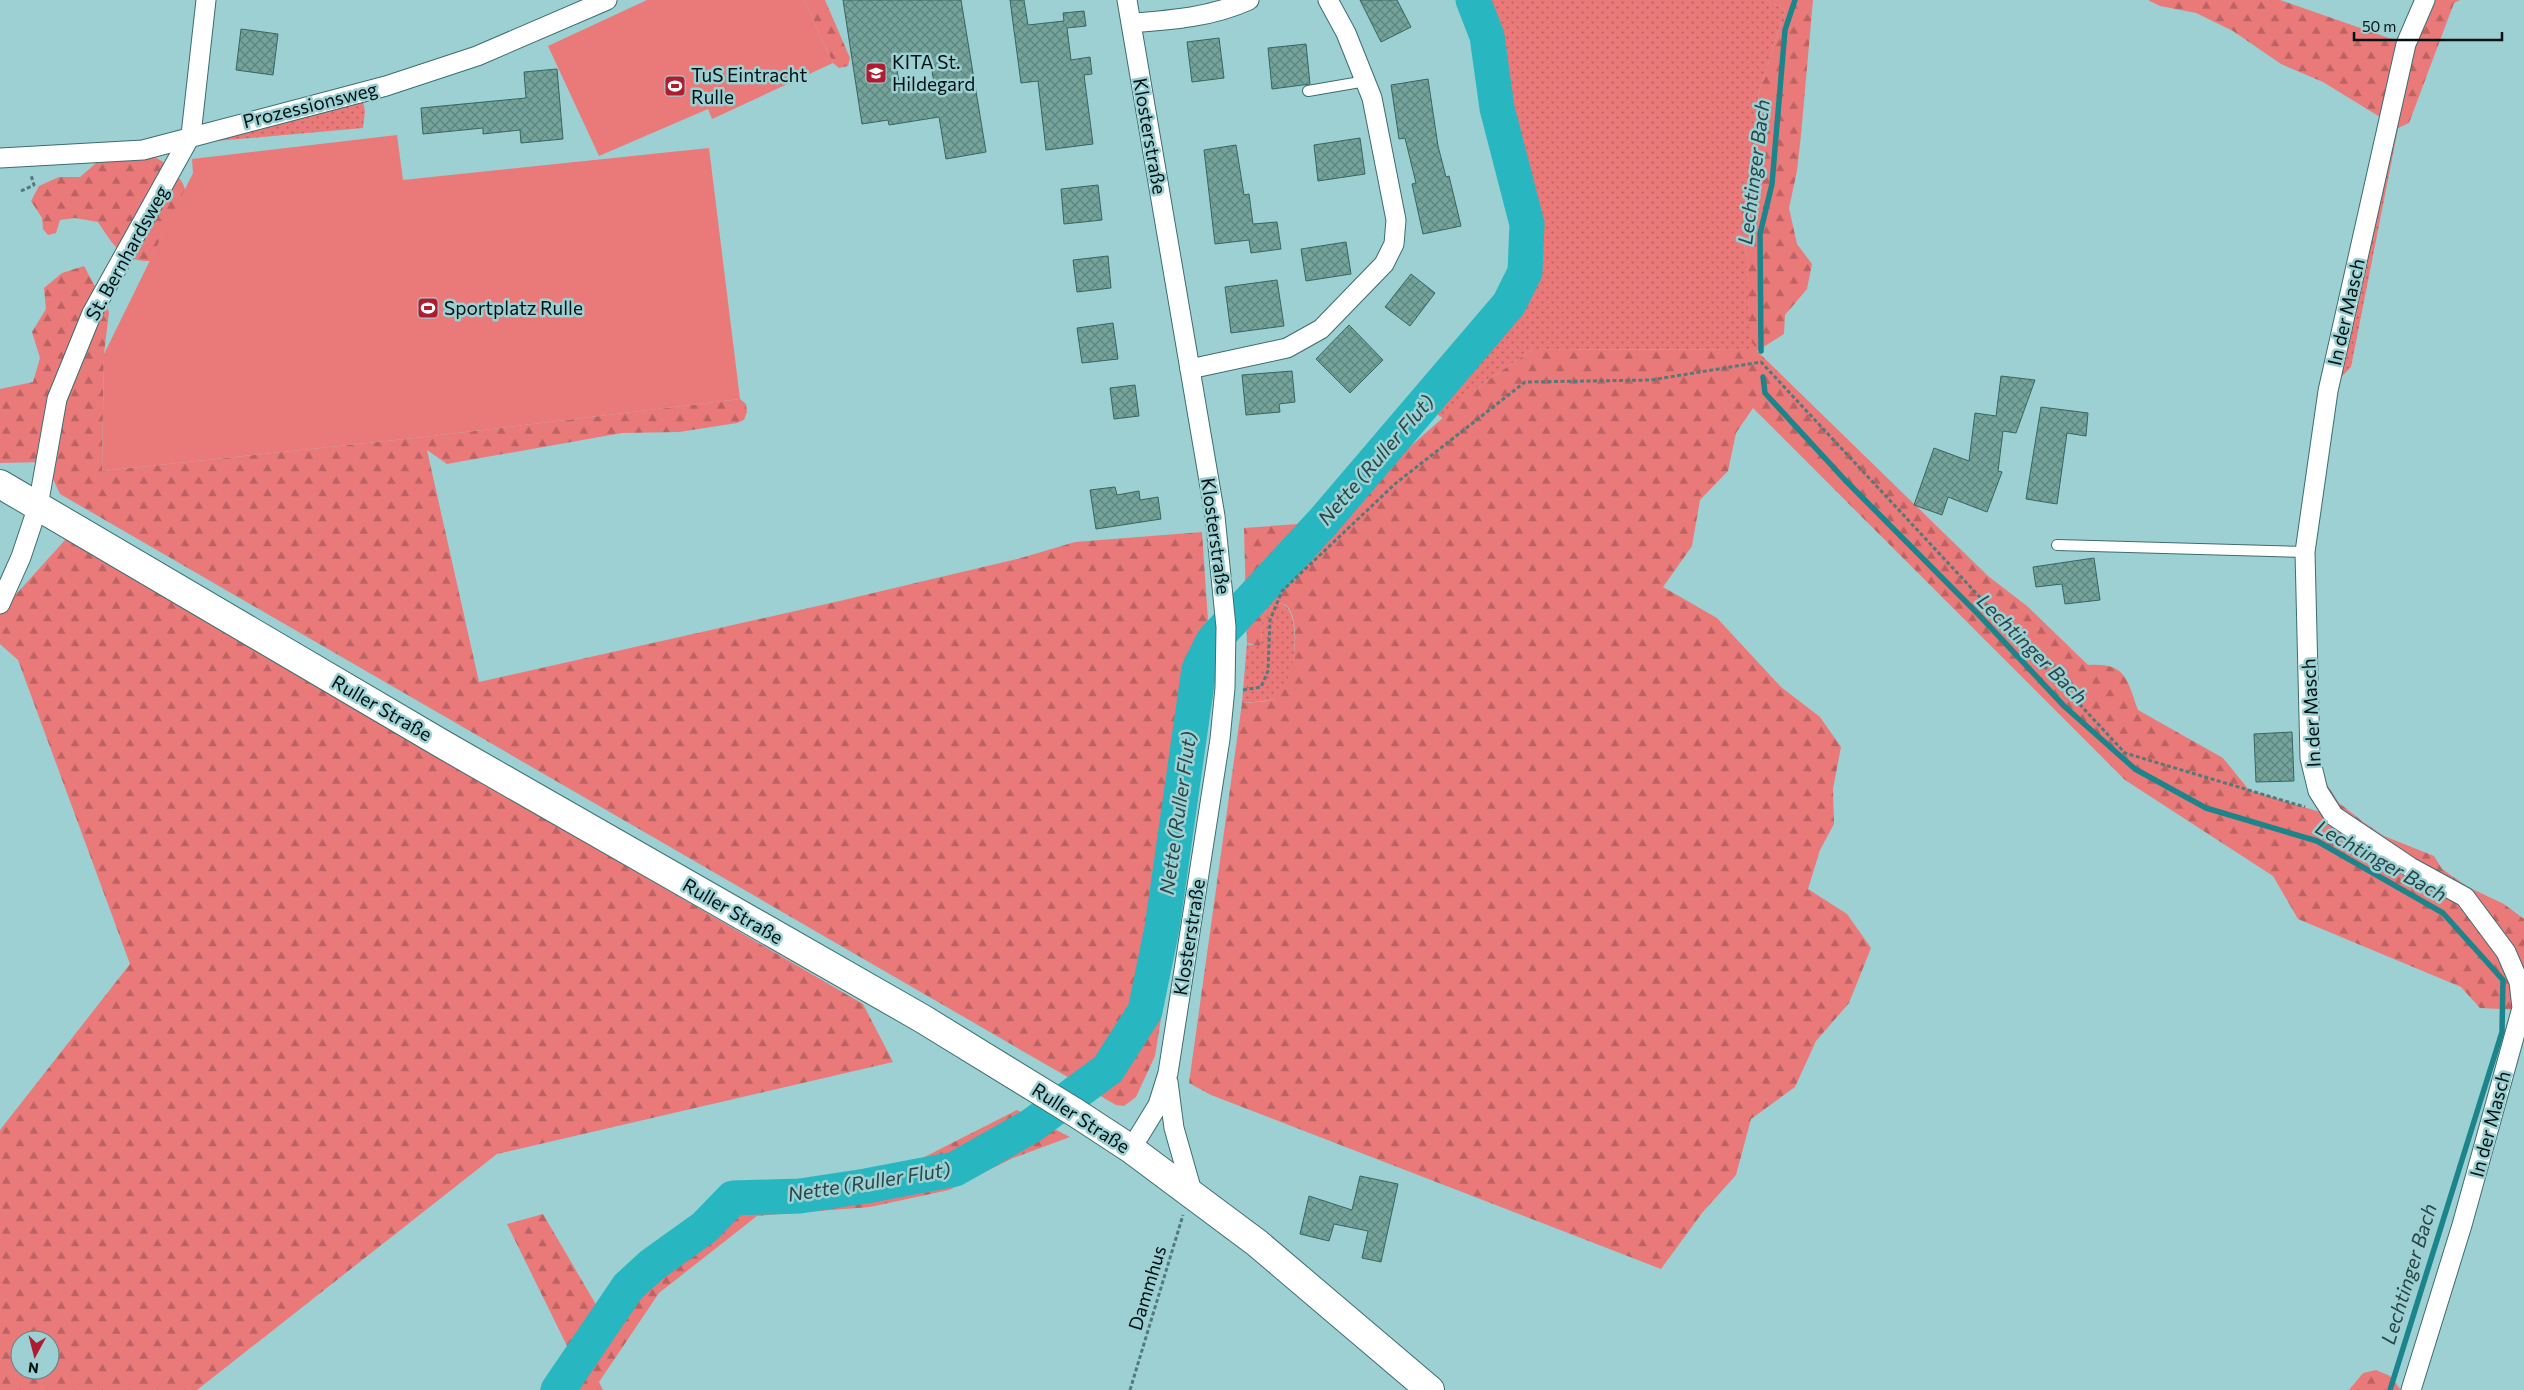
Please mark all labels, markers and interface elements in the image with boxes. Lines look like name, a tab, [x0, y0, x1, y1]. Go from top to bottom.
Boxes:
scale bar	[2354, 10, 2502, 42]
text: 50 m	[2362, 17, 2396, 35]
place label: KITA St. Hildegard	[892, 50, 975, 95]
school or university icon: KITA St. Hildegard	[864, 61, 888, 85]
place label: TuS Eintracht Rulle	[691, 63, 807, 108]
sports icon: TuS Eintracht Rulle	[663, 74, 687, 98]
street label: Klosterstraße	[1129, 76, 1172, 196]
street label: Prozessionsweg	[240, 77, 380, 132]
water label: Lechtinger Bach	[1732, 98, 1774, 246]
street label: St. Bernhardsweg	[80, 181, 173, 324]
street label: In der Masch	[2322, 256, 2369, 368]
sports icon: Sportplatz Rulle	[416, 296, 440, 320]
place label: Sportplatz Rulle	[444, 296, 583, 319]
water label: Nette (Ruller Flut)	[1312, 389, 1438, 529]
street label: Klosterstraße	[1197, 476, 1236, 596]
water label: Lechtinger Bach	[1973, 588, 2093, 708]
street label: In der Masch	[2296, 658, 2325, 768]
street label: Ruller Straße	[328, 670, 436, 745]
water label: Nette (Ruller Flut)	[1154, 729, 1200, 896]
water label: Lechtinger Bach	[2312, 814, 2451, 906]
street label: Ruller Straße	[679, 873, 787, 948]
street label: Klosterstraße	[1168, 877, 1209, 997]
street label: In der Masch	[2464, 1068, 2515, 1179]
street label: Ruller Straße	[1028, 1077, 1134, 1158]
water label: Nette (Ruller Flut)	[786, 1156, 952, 1206]
water label: Lechtinger Bach	[2375, 1200, 2441, 1347]
street label: Dammhus	[1123, 1243, 1170, 1333]
north arrow	[10, 1330, 60, 1380]
text: N	[27, 1359, 40, 1377]

